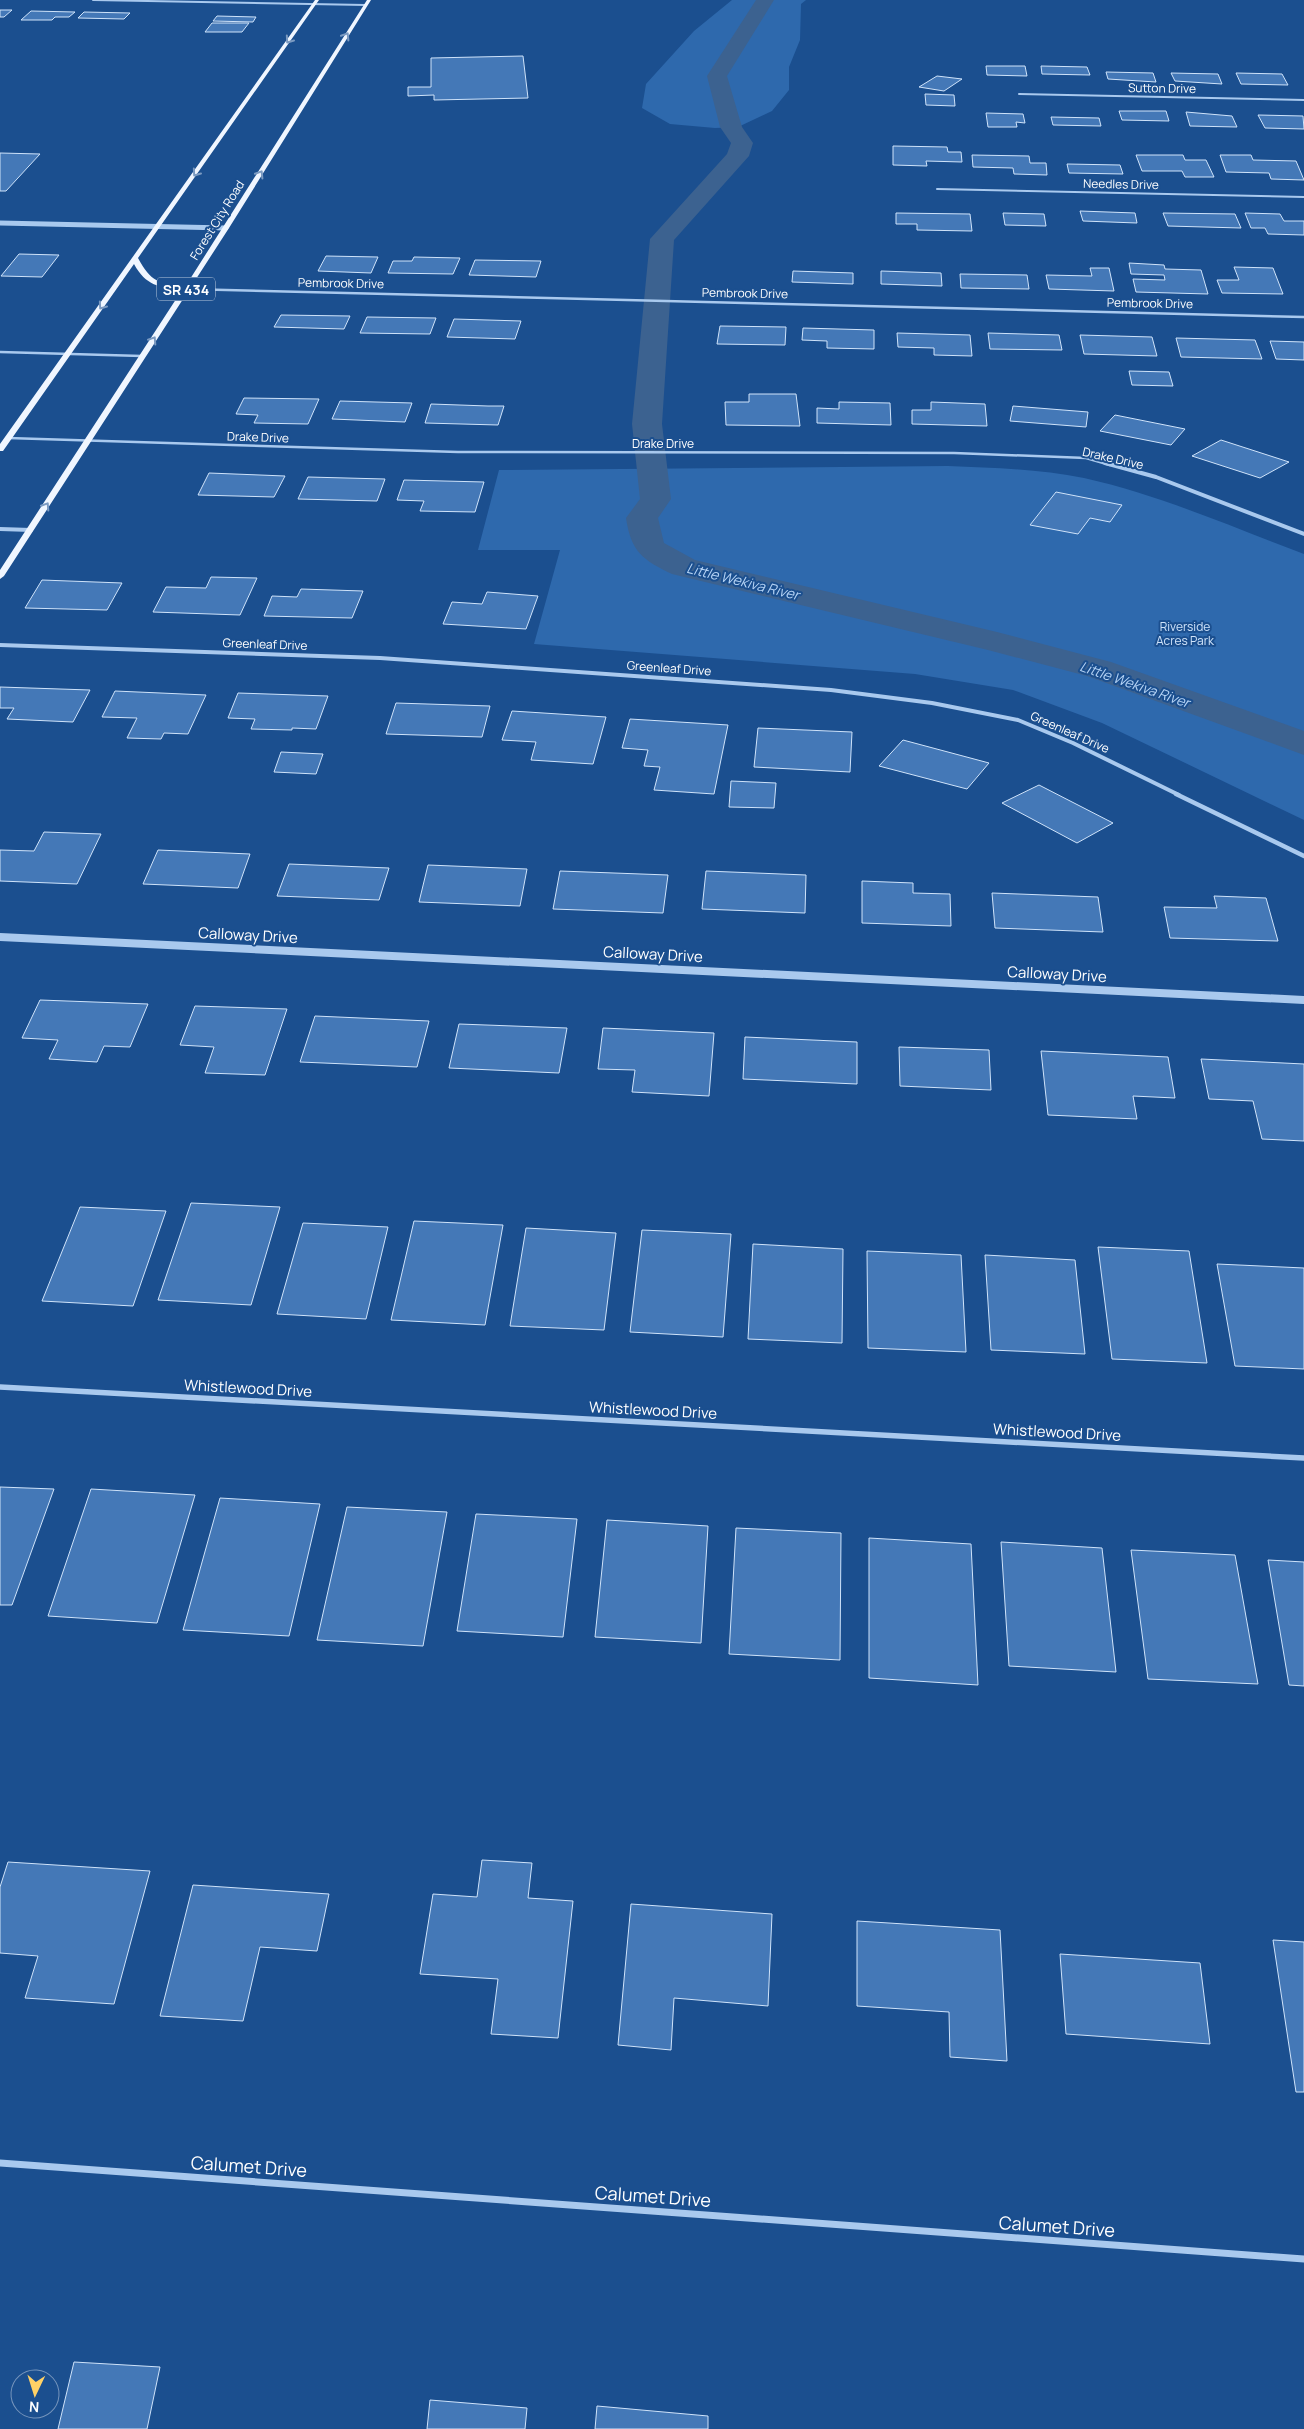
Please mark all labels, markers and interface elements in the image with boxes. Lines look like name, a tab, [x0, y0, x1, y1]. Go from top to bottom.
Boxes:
one-way arrow	[340, 32, 349, 42]
one-way arrow	[286, 34, 295, 44]
street label: Sutton Drive	[1128, 79, 1196, 97]
one-way arrow	[193, 167, 202, 177]
one-way arrow	[253, 170, 263, 179]
street label: Needles Drive	[1083, 175, 1159, 193]
street label: Forest City Road	[186, 177, 248, 263]
street label: Pembrook Drive	[298, 274, 384, 292]
road number: SR 434	[157, 278, 215, 300]
street label: Pembrook Drive	[702, 284, 788, 302]
street label: Pembrook Drive	[1107, 294, 1193, 312]
one-way arrow	[99, 300, 108, 310]
one-way arrow	[147, 336, 156, 346]
street label: Drake Drive	[227, 427, 289, 447]
street label: Drake Drive	[632, 435, 694, 452]
street label: Drake Drive	[1081, 443, 1145, 473]
one-way arrow	[40, 502, 49, 512]
water label: Little Wekiva River	[685, 558, 803, 605]
park label: Riverside Acres Park	[1156, 618, 1215, 649]
street label: Greenleaf Drive	[222, 634, 308, 654]
water label: Little Wekiva River	[1077, 656, 1194, 712]
street label: Greenleaf Drive	[626, 657, 712, 679]
street label: Greenleaf Drive	[1028, 707, 1112, 757]
street label: Calloway Drive	[198, 922, 298, 948]
street label: Calloway Drive	[603, 941, 703, 967]
street label: Calloway Drive	[1007, 961, 1107, 987]
street label: Whistlewood Drive	[183, 1374, 313, 1402]
street label: Whistlewood Drive	[588, 1396, 718, 1424]
street label: Whistlewood Drive	[992, 1418, 1122, 1446]
street label: Calumet Drive	[190, 2150, 308, 2182]
street label: Calumet Drive	[594, 2180, 712, 2212]
street label: Calumet Drive	[998, 2210, 1116, 2242]
north arrow	[10, 2369, 60, 2419]
text: N	[28, 2398, 40, 2417]

